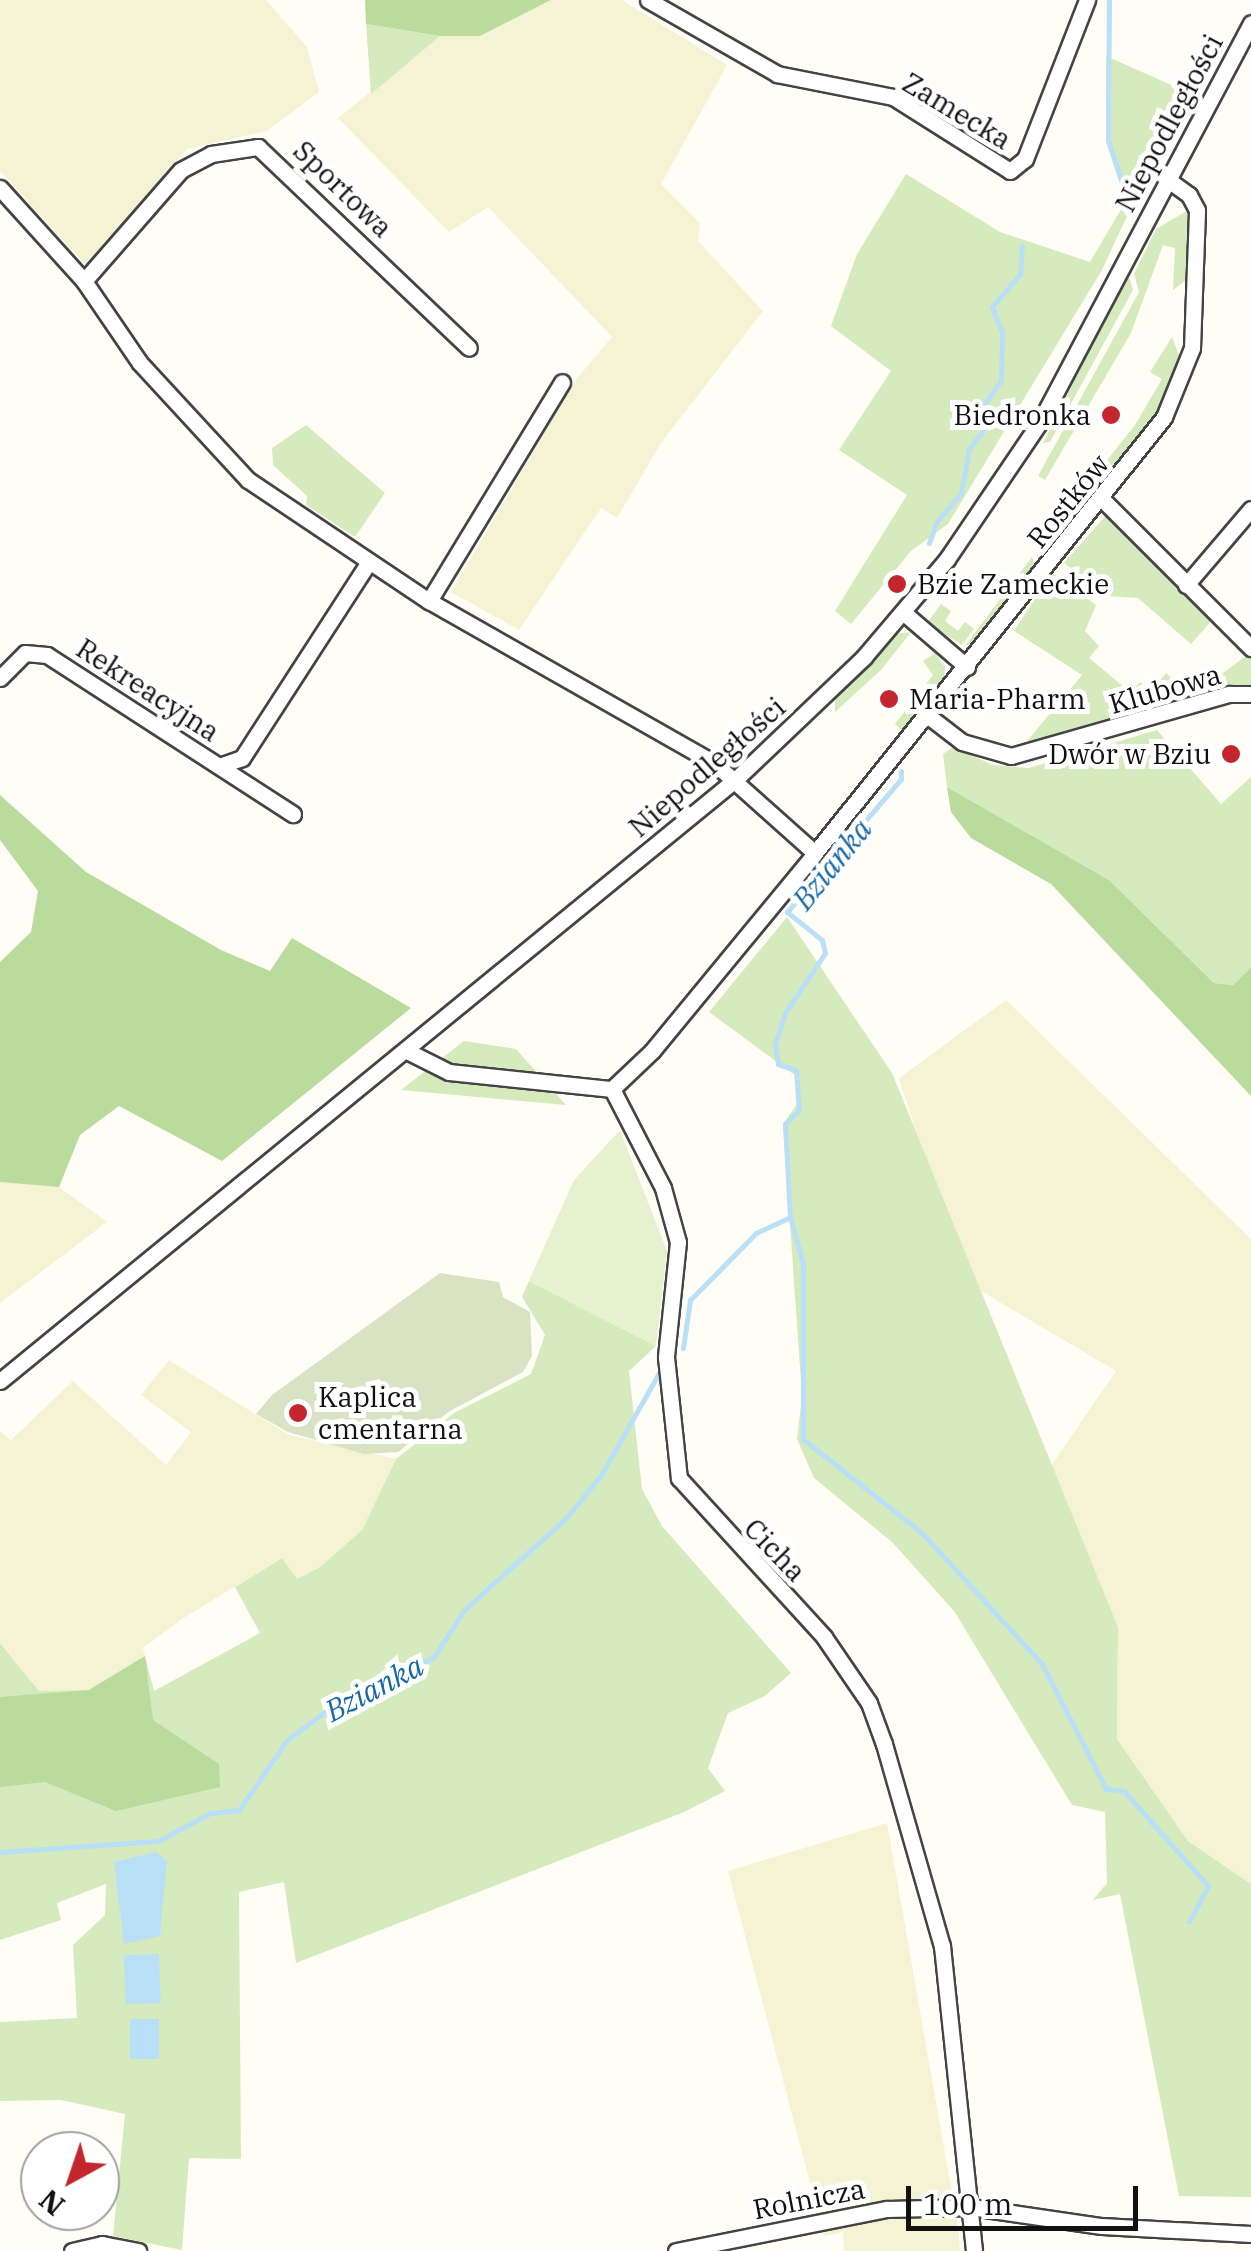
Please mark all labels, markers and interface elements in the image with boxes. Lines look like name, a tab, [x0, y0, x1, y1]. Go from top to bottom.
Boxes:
street label: Niepodległości	[1108, 29, 1230, 217]
street label: Zamecka	[897, 65, 1017, 157]
street label: Sportowa	[287, 134, 399, 244]
place label: Biedronka	[953, 398, 1091, 432]
marker: Biedronka	[1100, 404, 1122, 426]
street label: Rostków	[1020, 447, 1116, 555]
place label: Bzie Zameckie	[917, 567, 1109, 601]
marker: Bzie Zameckie	[886, 573, 908, 595]
street label: Rekreacyjna	[70, 631, 226, 749]
street label: Klubowa	[1105, 657, 1225, 721]
place label: Maria-Pharm	[909, 682, 1086, 716]
marker: Maria-Pharm	[878, 688, 900, 710]
street label: Niepodległości	[622, 690, 792, 844]
place label: Dwór w Bziu	[1048, 737, 1211, 771]
marker: Dwór w Bziu	[1220, 743, 1242, 765]
water label: Bzianka	[785, 811, 879, 917]
place label: Kaplica cmentarna	[318, 1380, 463, 1446]
marker: Kaplica cmentarna	[287, 1402, 309, 1424]
street label: Cicha	[737, 1512, 813, 1588]
water label: Bzianka	[319, 1647, 429, 1729]
north arrow	[20, 2131, 120, 2231]
scale bar	[911, 2166, 1144, 2228]
street label: Rolnicza	[750, 2172, 868, 2226]
text: N	[31, 2182, 72, 2224]
text: 100 m	[923, 2184, 1013, 2223]

